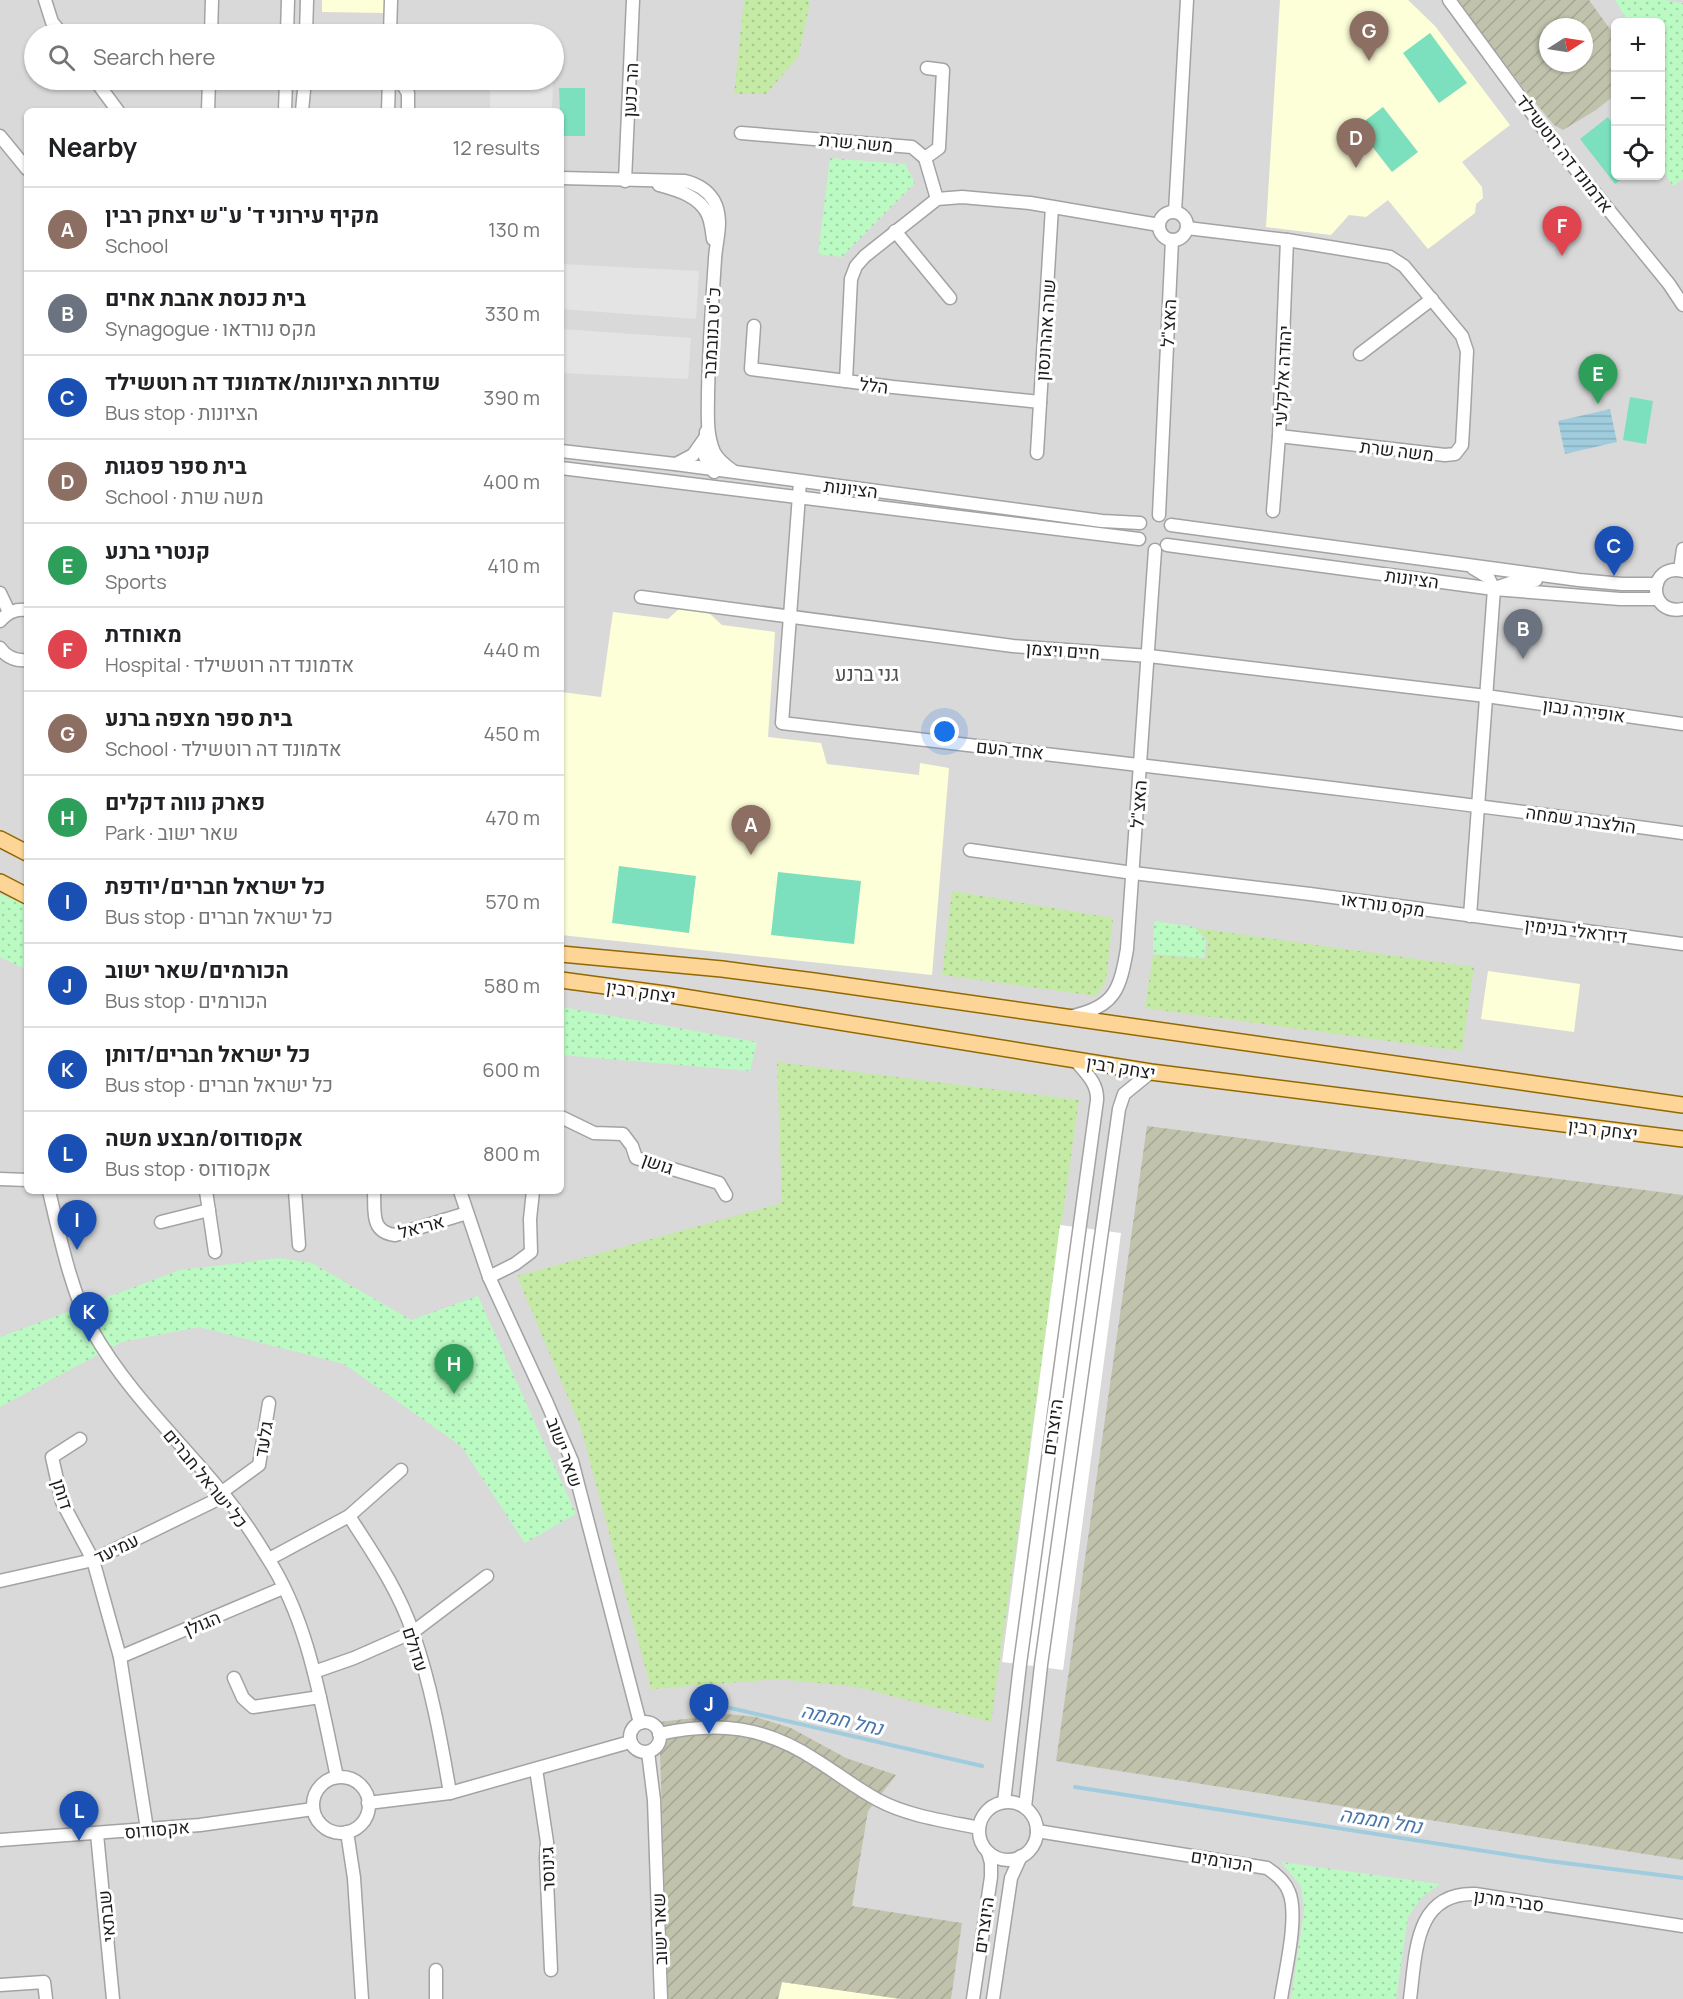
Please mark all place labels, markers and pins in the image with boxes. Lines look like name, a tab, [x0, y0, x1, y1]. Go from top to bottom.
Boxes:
pin: G	[1350, 11, 1388, 61]
pin: D	[1336, 118, 1376, 168]
pin: F	[1542, 206, 1582, 256]
pin: E	[1578, 354, 1618, 404]
pin: C	[1594, 526, 1634, 576]
pin: B	[1504, 610, 1543, 659]
pin: A	[732, 806, 771, 855]
pin: I	[58, 1200, 97, 1250]
pin: K	[70, 1292, 109, 1342]
pin: H	[434, 1344, 474, 1394]
pin: J	[690, 1684, 728, 1734]
pin: L	[60, 1792, 98, 1841]

